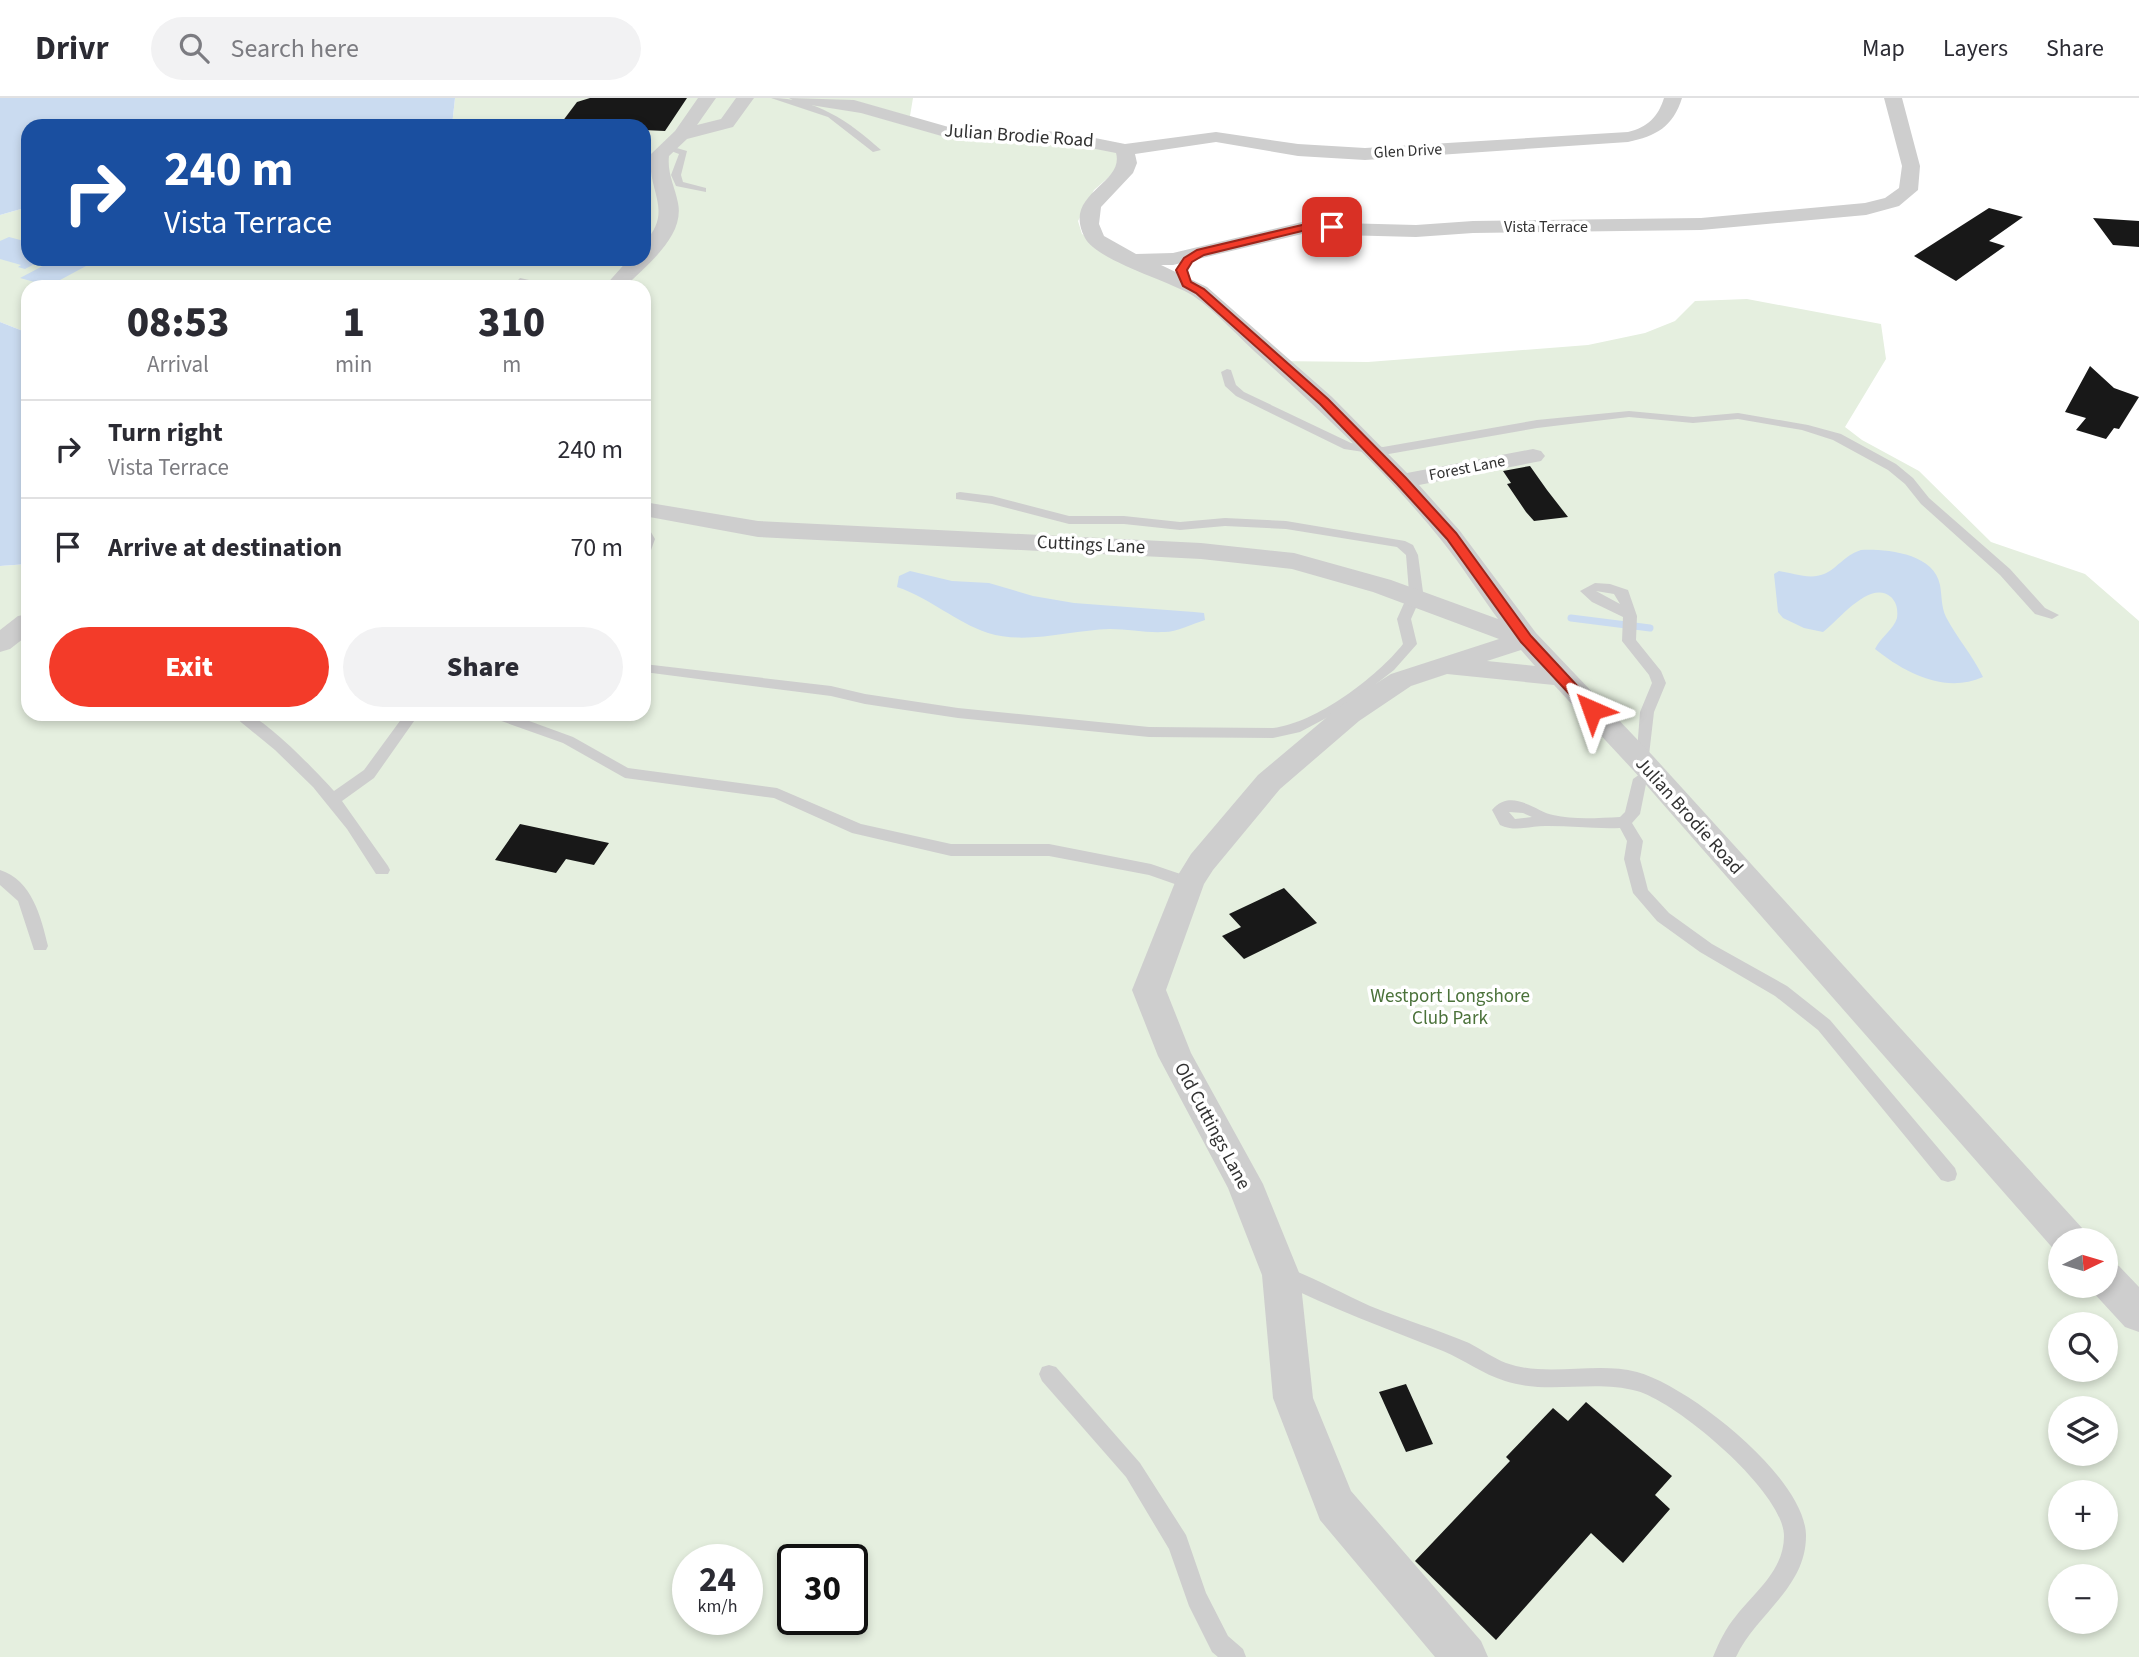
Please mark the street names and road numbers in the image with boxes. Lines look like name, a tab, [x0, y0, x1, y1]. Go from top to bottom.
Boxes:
street label: Julian Brodie Road	[943, 117, 1095, 155]
street label: Glen Drive	[1373, 138, 1443, 164]
street label: Vista Terrace	[1504, 216, 1588, 238]
street label: Forest Lane	[1427, 450, 1507, 486]
street label: Cuttings Lane	[1036, 529, 1146, 561]
street label: Julian Brodie Road	[1629, 751, 1749, 881]
street label: Old Cuttings Lane	[1167, 1058, 1257, 1194]

